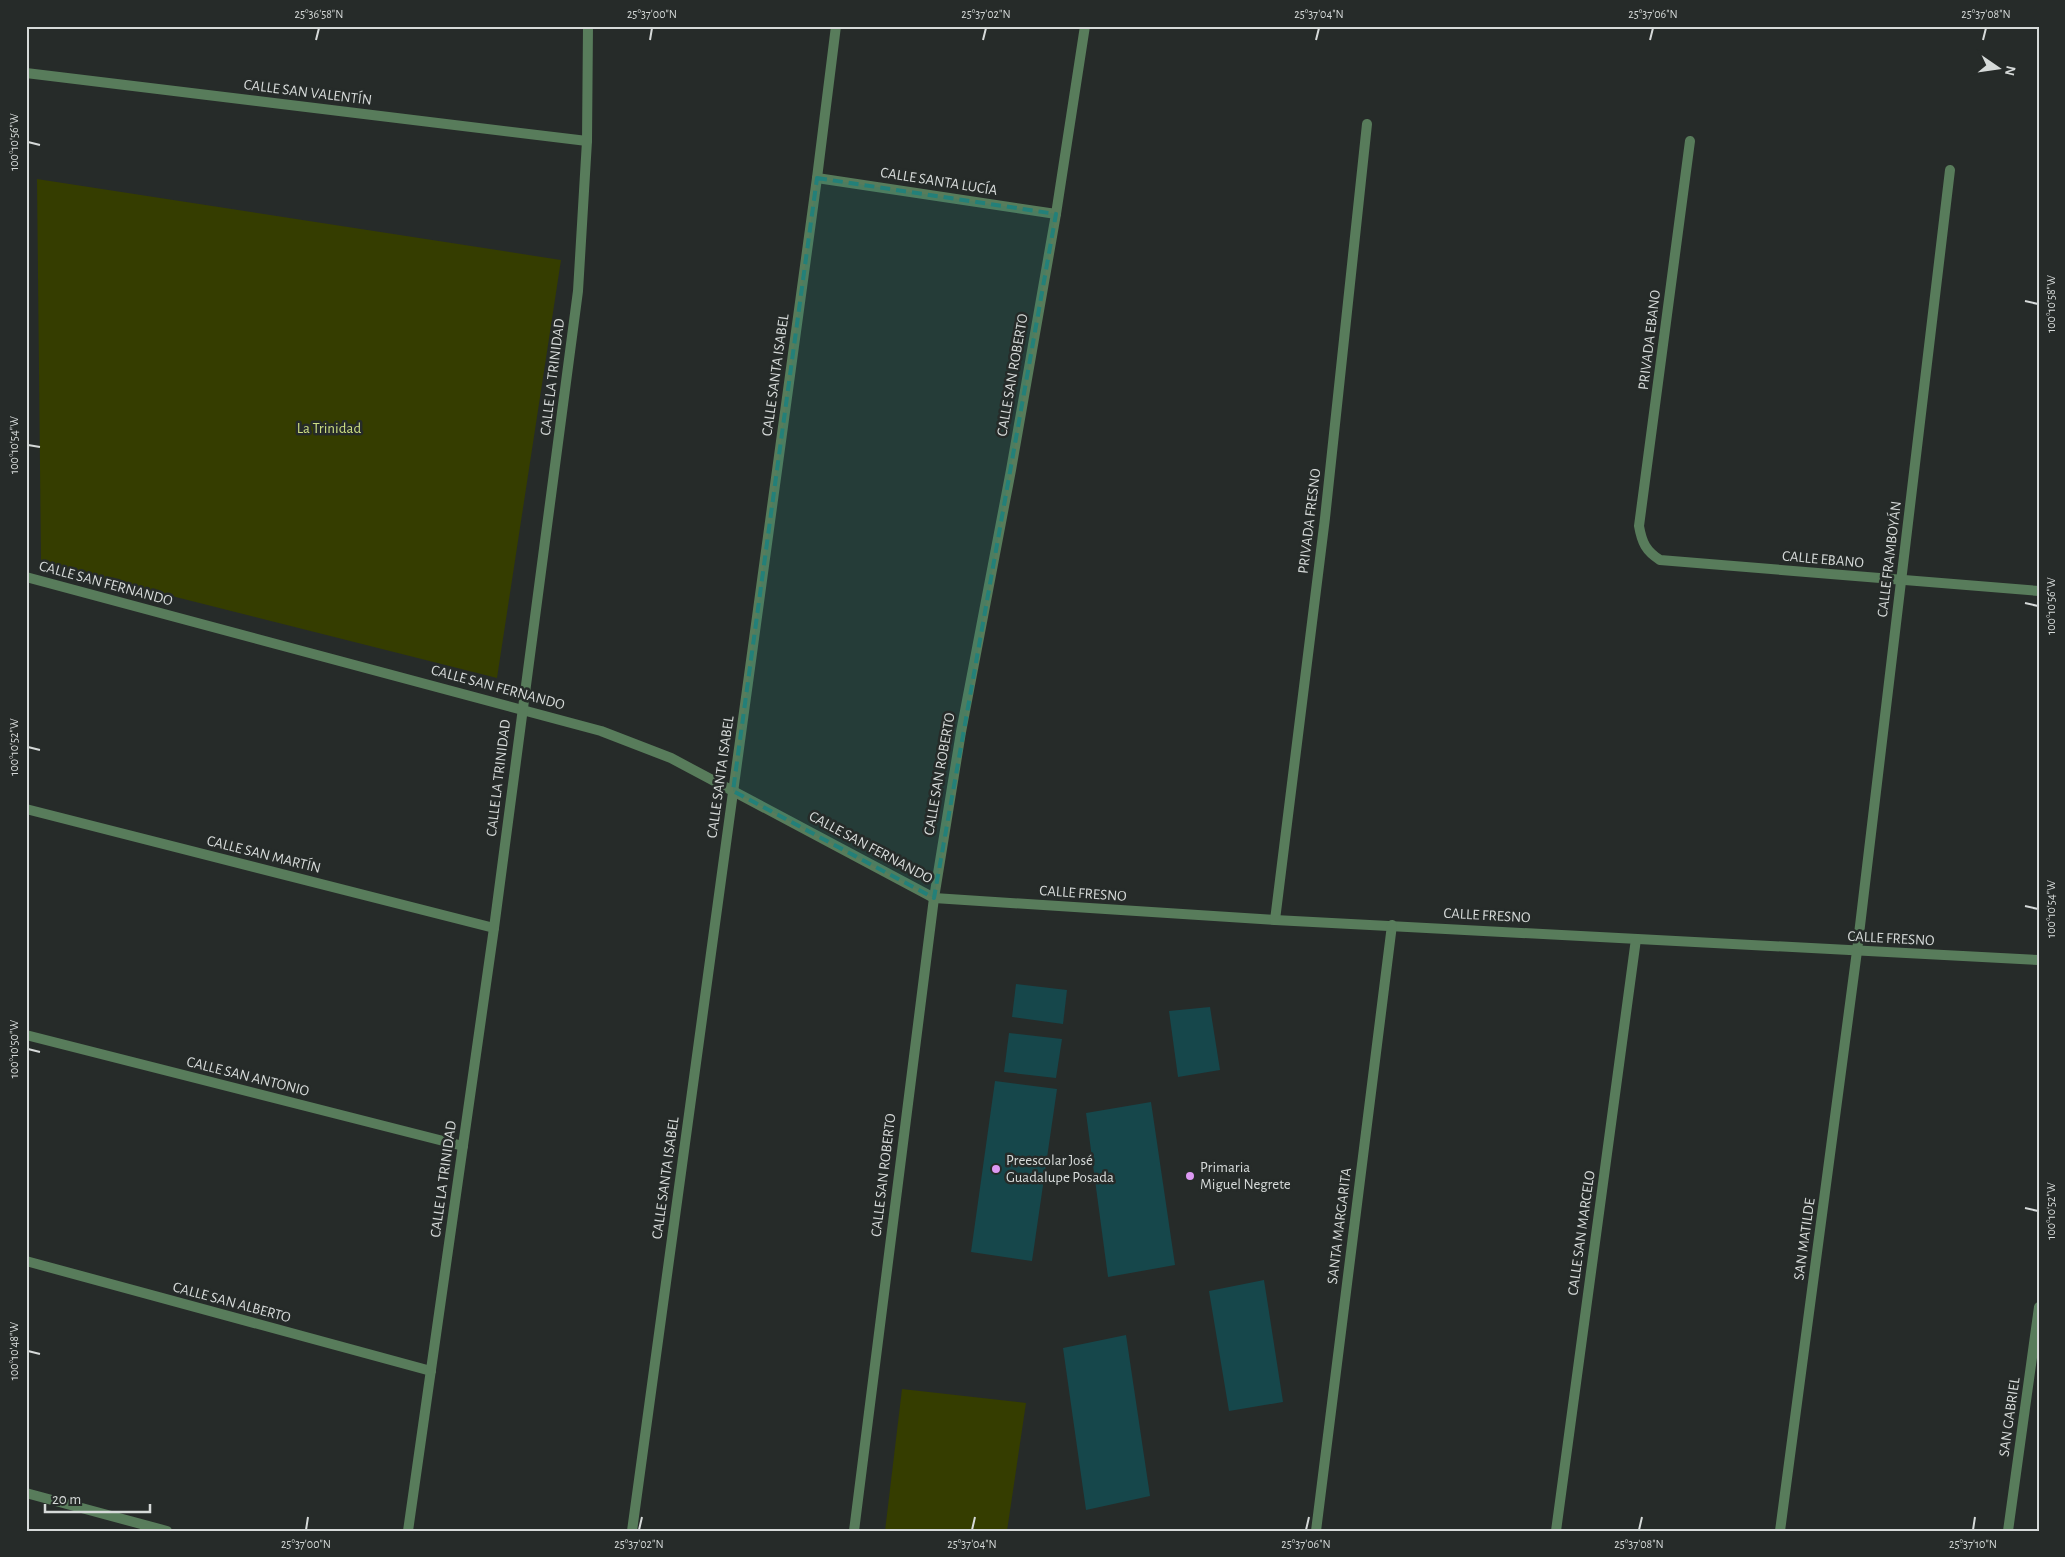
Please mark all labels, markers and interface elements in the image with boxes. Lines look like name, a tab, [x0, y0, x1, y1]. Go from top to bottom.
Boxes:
text: 25°36'58"N	[295, 8, 343, 20]
text: 25°37'00"N	[627, 8, 677, 20]
text: 25°37'02"N	[961, 8, 1011, 20]
text: 25°37'04"N	[1294, 8, 1344, 20]
text: 25°37'06"N	[1628, 8, 1678, 20]
text: 25°37'08"N	[1961, 8, 2011, 20]
north arrow	[1972, 42, 2022, 92]
text: N	[2002, 64, 2018, 77]
street label: CALLE SAN VALENTÍN	[243, 75, 373, 108]
text: 100°10'56"W	[8, 113, 20, 171]
street label: CALLE SANTA LUCÍA	[879, 163, 999, 198]
text: 100°10'58"W	[2045, 275, 2057, 333]
street label: PRIVADA EBANO	[1636, 289, 1663, 391]
street label: CALLE SANTA ISABEL	[759, 312, 792, 437]
street label: CALLE SAN ROBERTO	[994, 313, 1031, 438]
street label: CALLE LA TRINIDAD	[538, 317, 567, 436]
text: 100°10'54"W	[8, 416, 20, 474]
park label: La Trinidad	[297, 421, 361, 436]
street label: PRIVADA FRESNO	[1296, 468, 1323, 575]
street label: CALLE FRAMBOYÁN	[1873, 500, 1904, 618]
street label: CALLE EBANO	[1781, 548, 1865, 571]
street label: CALLE SAN FERNANDO	[37, 558, 174, 609]
text: 100°10'56"W	[2045, 577, 2057, 635]
street label: CALLE SAN FERNANDO	[429, 662, 566, 713]
street label: CALLE SAN ROBERTO	[921, 712, 958, 837]
street label: CALLE SANTA ISABEL	[704, 714, 737, 839]
text: 100°10'52"W	[8, 718, 20, 776]
street label: CALLE LA TRINIDAD	[484, 718, 513, 837]
street label: CALLE SAN FERNANDO	[807, 809, 935, 886]
street label: CALLE SAN MARTÍN	[205, 831, 323, 876]
text: 100°10'54"W	[2045, 880, 2057, 938]
street label: CALLE FRESNO	[1039, 883, 1127, 904]
street label: CALLE FRESNO	[1443, 906, 1531, 925]
street label: CALLE FRESNO	[1847, 929, 1935, 948]
text: 100°10'50"W	[8, 1020, 20, 1078]
street label: CALLE SAN ANTONIO	[185, 1054, 311, 1099]
street label: CALLE SAN ROBERTO	[868, 1113, 899, 1238]
street label: CALLE SANTA ISABEL	[649, 1115, 682, 1240]
street label: CALLE LA TRINIDAD	[428, 1119, 459, 1238]
place label: Preescolar José Guadalupe Posada	[1006, 1153, 1114, 1185]
place label: Primaria Miguel Negrete	[1200, 1160, 1291, 1192]
marker: Preescolar José Guadalupe Posada	[990, 1163, 1002, 1175]
street label: SANTA MARGARITA	[1325, 1167, 1354, 1285]
marker: Primaria Miguel Negrete	[1184, 1170, 1196, 1182]
street label: CALLE SAN MARCELO	[1565, 1170, 1598, 1297]
text: 100°10'52"W	[2045, 1182, 2057, 1240]
street label: SAN MATILDE	[1791, 1197, 1818, 1281]
street label: CALLE SAN ALBERTO	[171, 1280, 292, 1325]
text: 100°10'48"W	[8, 1321, 20, 1380]
street label: SAN GABRIEL	[1996, 1376, 2023, 1458]
scale bar	[45, 1482, 150, 1514]
text: 20 m	[52, 1492, 81, 1507]
text: 25°37'00"N	[281, 1538, 331, 1550]
text: 25°37'02"N	[614, 1538, 664, 1550]
text: 25°37'04"N	[947, 1538, 997, 1550]
text: 25°37'06"N	[1281, 1538, 1331, 1550]
text: 25°37'08"N	[1614, 1538, 1664, 1550]
text: 25°37'10"N	[1949, 1538, 1997, 1550]

